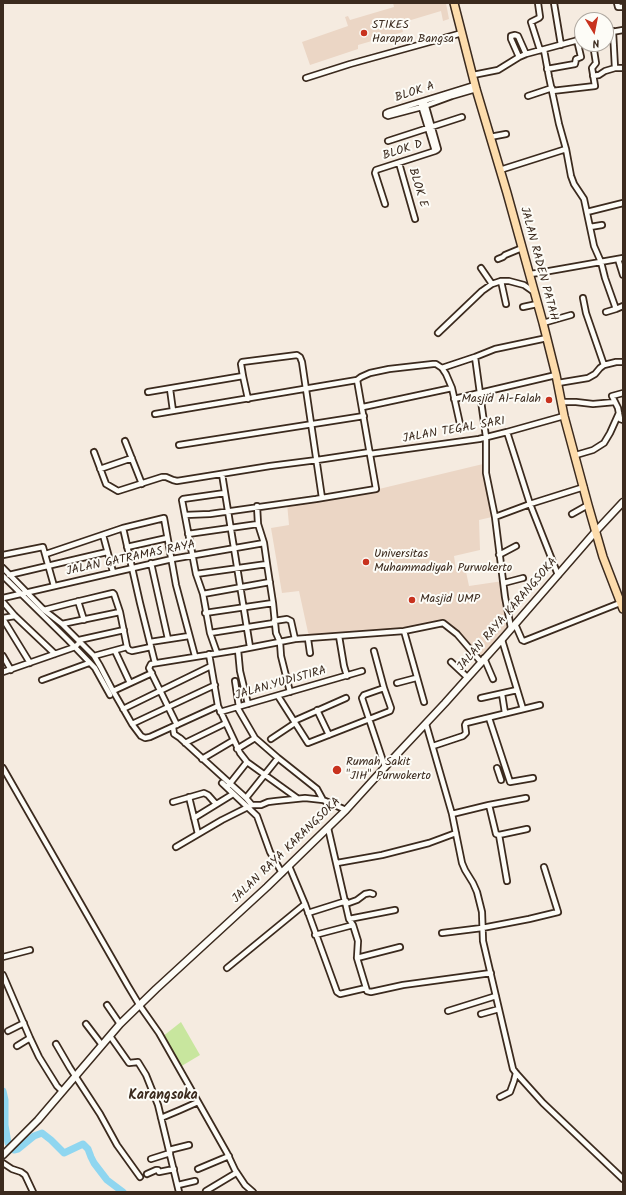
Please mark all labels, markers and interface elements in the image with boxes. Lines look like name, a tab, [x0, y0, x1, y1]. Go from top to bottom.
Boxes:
north arrow	[574, 12, 614, 52]
place label: STIKES Harapan Bangsa	[372, 19, 454, 47]
marker: STIKES Harapan Bangsa	[359, 28, 369, 38]
text: N	[591, 33, 601, 52]
street label: BLOK A	[393, 80, 437, 106]
street label: BLOK D	[381, 138, 425, 164]
street label: BLOK E	[404, 167, 430, 209]
street label: JALAN RADEN PATAH	[516, 206, 560, 322]
place label: Masjid Al-Falah	[461, 393, 541, 407]
marker: Masjid Al-Falah	[544, 395, 554, 405]
street label: JALAN TEGAL SARI	[402, 415, 506, 447]
street label: JALAN GATRAMAS RAYA	[65, 538, 197, 580]
place label: Universitas Muhammadiyah Purwokerto	[374, 548, 512, 576]
street label: JALAN RAYA KARANGSOKA	[455, 555, 561, 675]
marker: Universitas Muhammadiyah Purwokerto	[361, 557, 371, 567]
place label: Masjid UMP	[420, 593, 480, 607]
marker: Masjid UMP	[407, 595, 417, 605]
street label: JALAN.YUDISTIRA	[234, 664, 328, 704]
place label: Rumah Sakit "JIH" Purwokerto	[346, 756, 431, 784]
marker: Rumah Sakit "JIH" Purwokerto	[331, 764, 343, 776]
street label: JALAN RAYA KARANGSOKA	[230, 795, 344, 907]
district label: Karangsoka	[128, 1089, 198, 1105]

